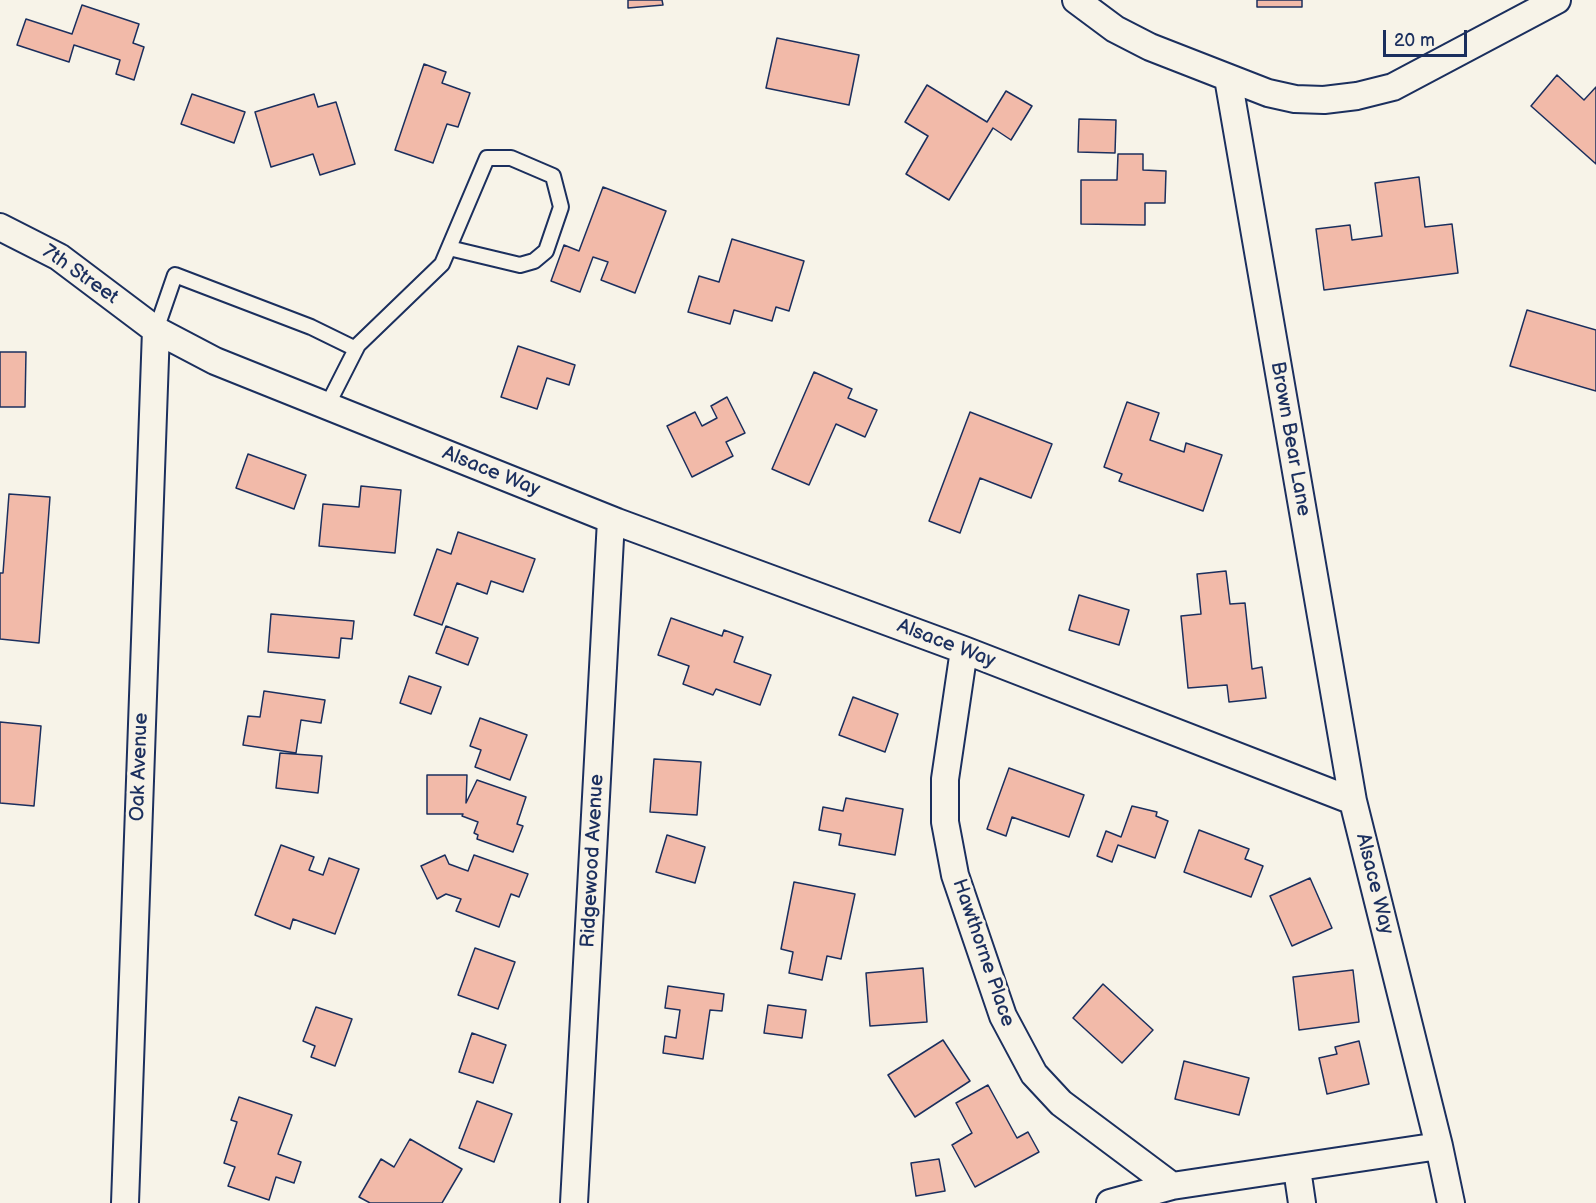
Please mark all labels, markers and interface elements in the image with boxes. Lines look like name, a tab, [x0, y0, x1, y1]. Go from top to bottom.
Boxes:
scale bar	[1386, 18, 1470, 56]
text: 20 m	[1394, 30, 1435, 51]
street label: 7th Street	[37, 240, 123, 310]
street label: Brown Bear Lane	[1265, 360, 1315, 518]
street label: Alsace Way	[439, 442, 543, 502]
street label: Alsace Way	[893, 614, 999, 674]
street label: Oak Avenue	[126, 712, 154, 822]
street label: Ridgewood Avenue	[576, 774, 610, 948]
street label: Alsace Way	[1350, 831, 1398, 937]
street label: Hawthorne Place	[947, 876, 1019, 1030]

